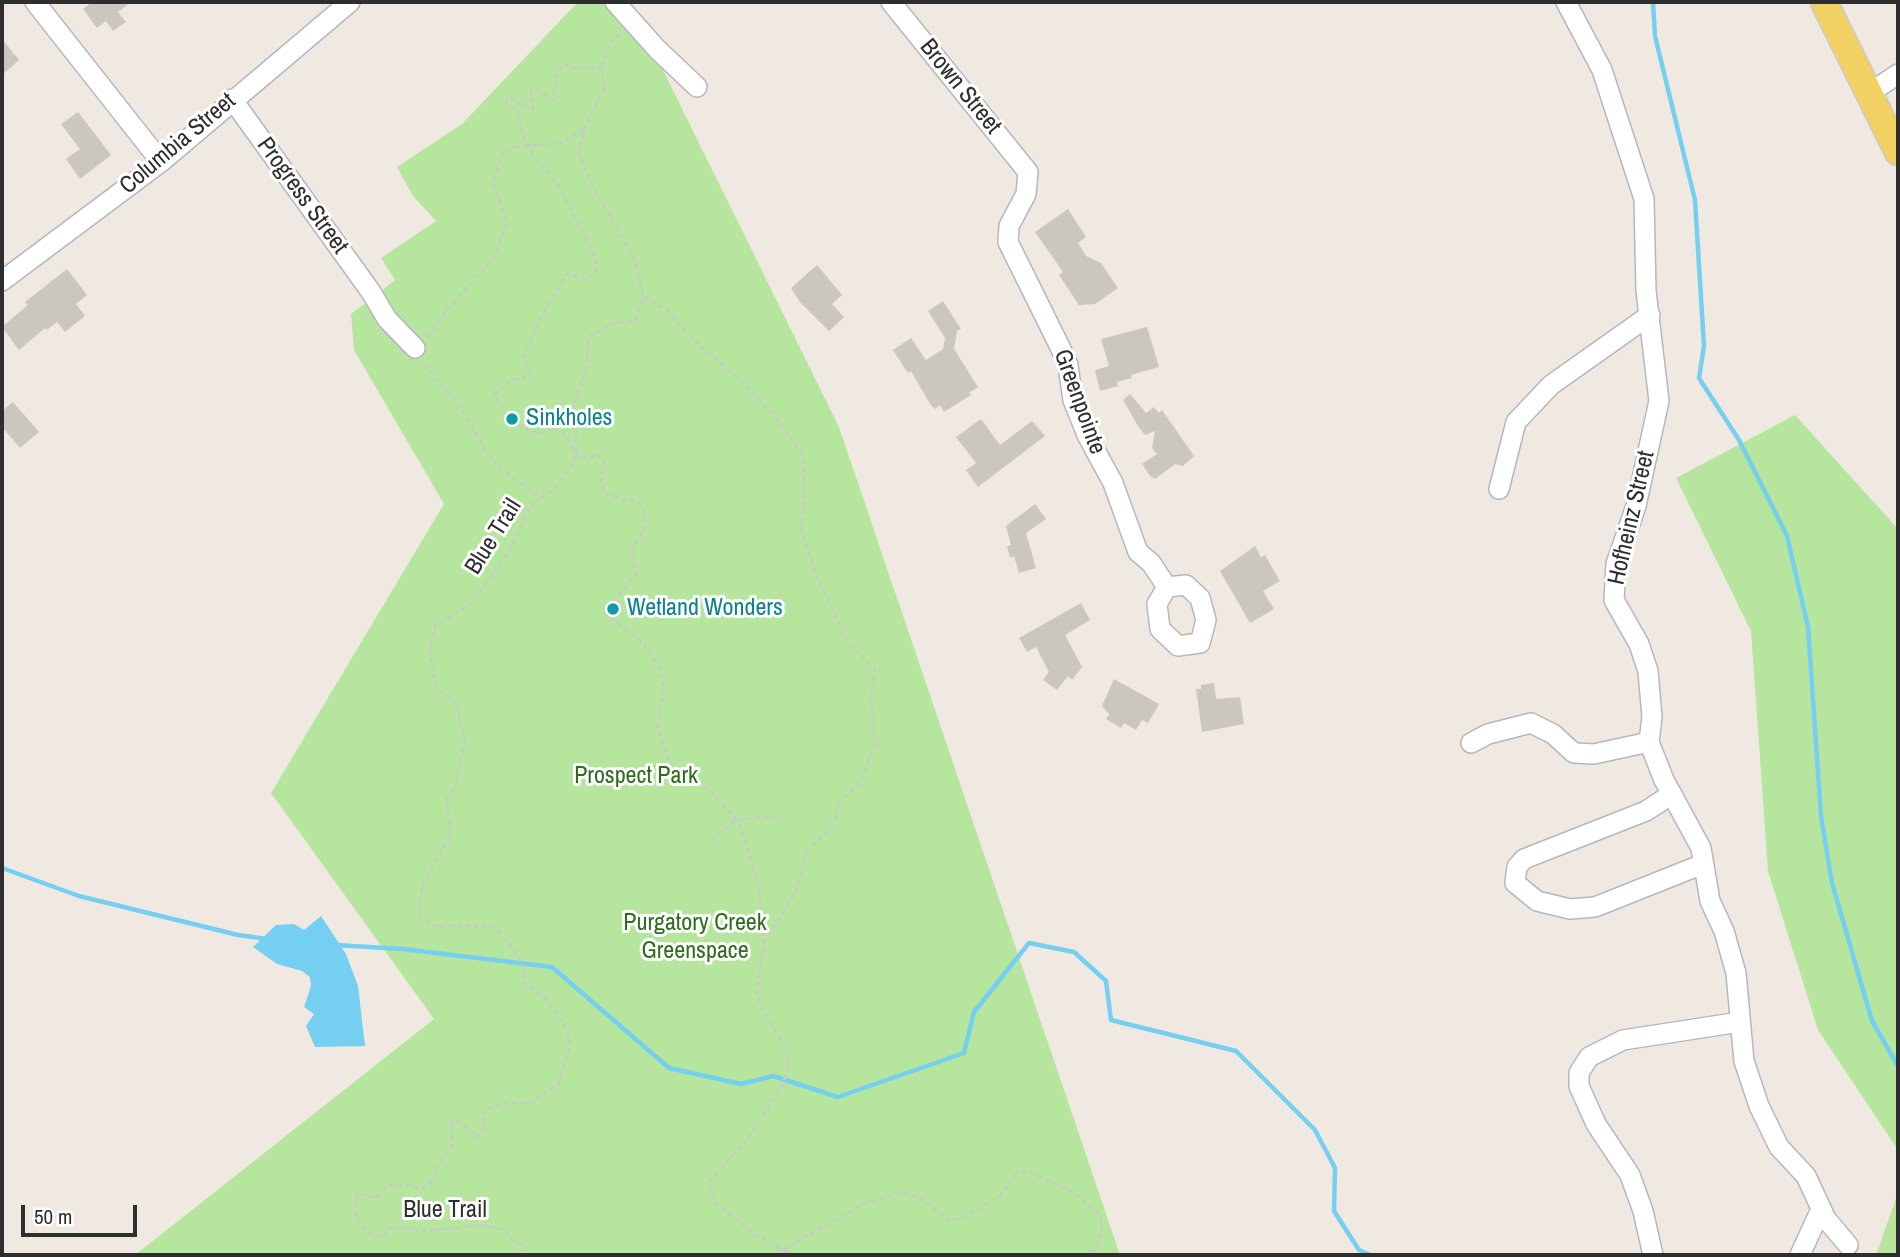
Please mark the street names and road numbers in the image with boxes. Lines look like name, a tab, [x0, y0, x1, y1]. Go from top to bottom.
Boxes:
street label: Brown Street	[913, 34, 1007, 140]
street label: Columbia Street	[114, 87, 242, 201]
street label: Progress Street	[250, 132, 354, 260]
street label: Greenpointe	[1047, 346, 1111, 458]
street label: Hofheinz Street	[1603, 448, 1661, 588]
street label: Blue Trail	[460, 494, 528, 580]
street label: Blue Trail	[403, 1197, 487, 1225]

